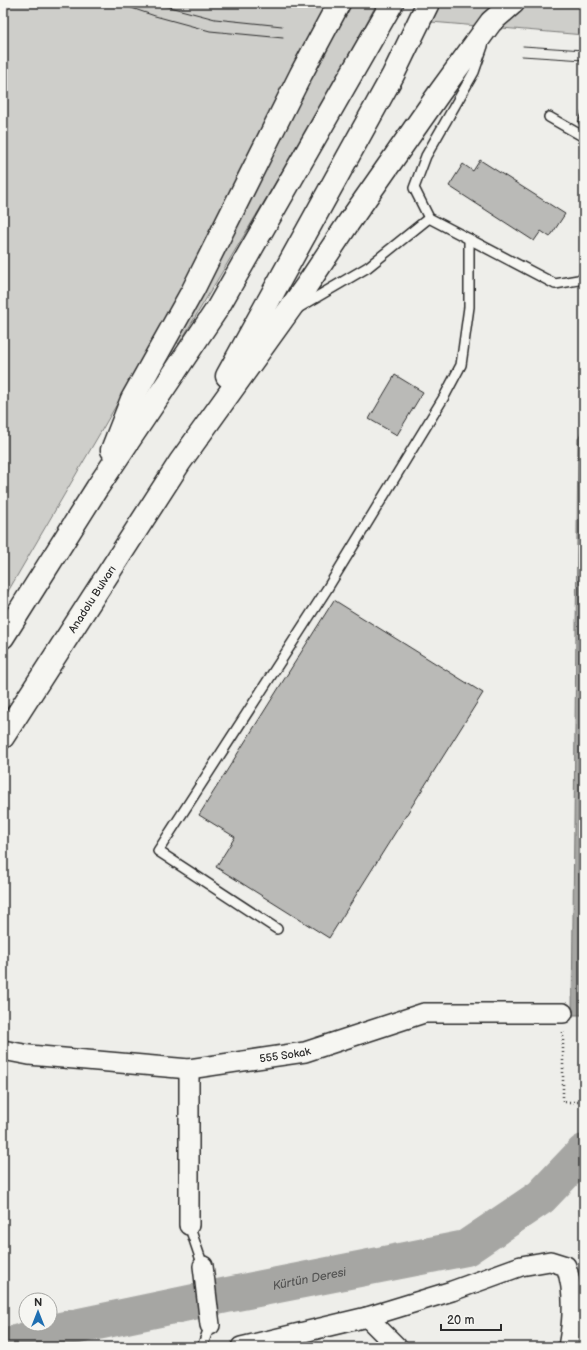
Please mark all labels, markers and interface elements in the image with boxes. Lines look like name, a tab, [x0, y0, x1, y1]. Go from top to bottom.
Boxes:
street label: Anadolu Bulvarı	[66, 563, 119, 635]
street label: 555 Sokak	[259, 1044, 313, 1066]
water label: Kürtün Deresi	[271, 1264, 349, 1294]
north arrow	[18, 1292, 58, 1332]
text: N	[34, 1296, 42, 1309]
scale bar	[441, 1306, 501, 1332]
text: 20 m	[447, 1313, 474, 1328]

